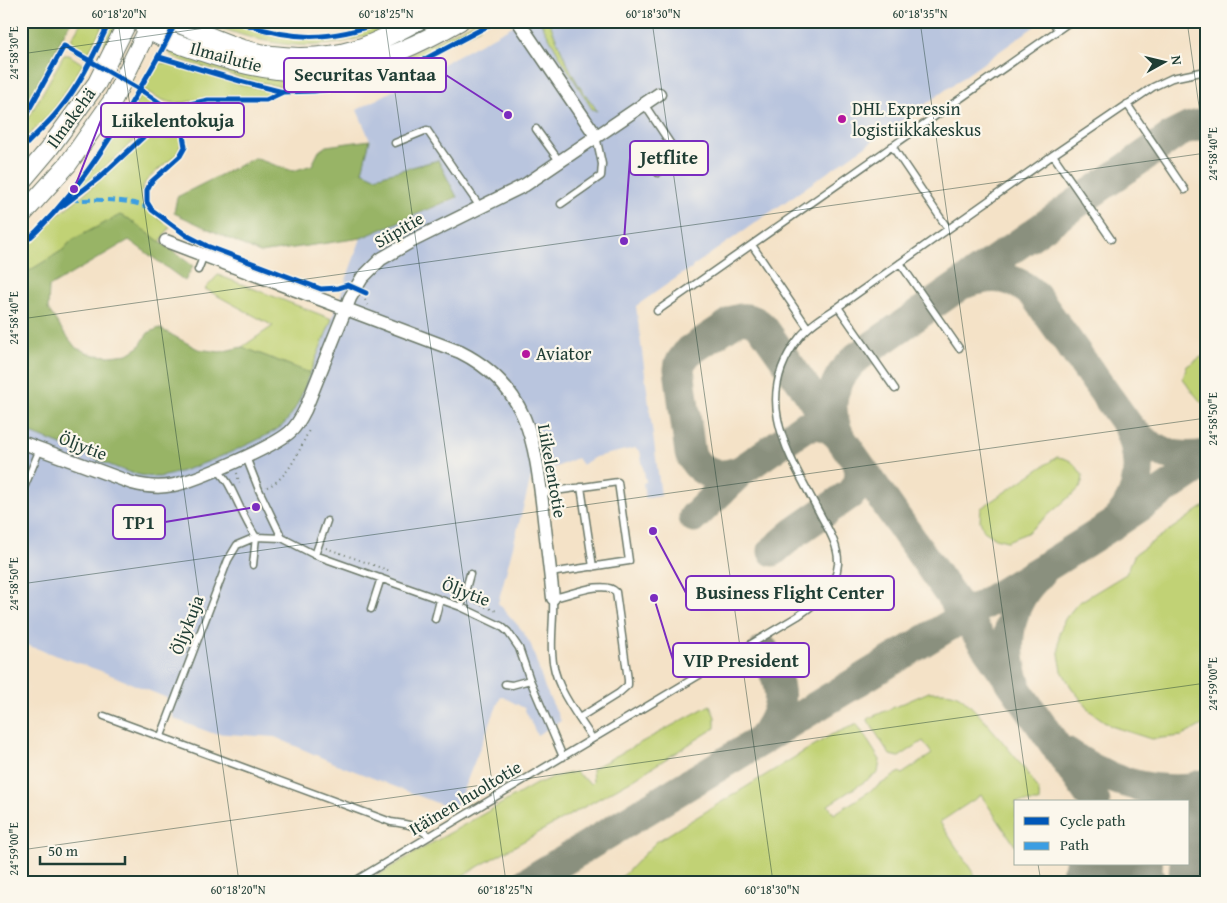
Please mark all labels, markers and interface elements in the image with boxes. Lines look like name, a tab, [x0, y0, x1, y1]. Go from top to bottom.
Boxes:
text: 60°18'20"N	[91, 5, 147, 22]
text: 60°18'25"N	[358, 5, 414, 22]
text: 60°18'30"N	[625, 5, 681, 22]
text: 60°18'35"N	[892, 5, 948, 22]
text: 24°58'30"E	[5, 26, 22, 80]
street label: Ilmailutie	[187, 34, 265, 79]
north arrow	[1140, 38, 1190, 88]
text: N	[1166, 54, 1188, 67]
callout: Securitas Vantaa	[284, 58, 446, 92]
text: Securitas Vantaa	[294, 60, 436, 88]
street label: Ilmakehä	[39, 81, 102, 154]
place label: DHL Expressin logistiikkakeskus	[852, 95, 981, 143]
callout: Liikelentokuja	[101, 103, 244, 137]
text: Liikelentokuja	[112, 106, 234, 134]
marker: DHL Expressin logistiikkakeskus	[836, 113, 848, 125]
text: 24°58'40"E	[1204, 127, 1221, 181]
callout: Jetflite	[630, 141, 708, 175]
text: Jetflite	[637, 143, 698, 171]
street label: Siipitie	[369, 204, 429, 255]
text: 24°58'40"E	[5, 291, 22, 345]
place label: Aviator	[536, 340, 592, 367]
marker: Aviator	[520, 348, 532, 360]
text: 24°58'50"E	[1204, 392, 1221, 446]
street label: Liikelentotie	[531, 422, 574, 520]
street label: Öljytie	[55, 424, 111, 467]
callout: TP1	[113, 505, 165, 539]
text: TP1	[123, 508, 155, 536]
text: 24°58'50"E	[5, 557, 22, 611]
street label: Öljytie	[438, 570, 494, 613]
callout: Business Flight Center	[686, 576, 894, 610]
text: Business Flight Center	[696, 578, 885, 606]
street label: Öljykuja	[163, 591, 210, 659]
callout: VIP President	[673, 643, 809, 677]
text: VIP President	[683, 646, 800, 674]
text: 24°59'00"E	[1204, 657, 1221, 711]
street label: Itäinen huoltotie	[403, 753, 526, 842]
legend	[1014, 800, 1190, 866]
text: Cycle path	[1060, 810, 1126, 831]
text: 24°59'00"E	[5, 822, 22, 876]
scale bar	[40, 833, 125, 865]
text: Path	[1060, 834, 1089, 855]
text: 50 m	[48, 840, 79, 861]
text: 60°18'20"N	[210, 881, 266, 898]
text: 60°18'25"N	[477, 881, 533, 898]
text: 60°18'30"N	[744, 881, 800, 898]

